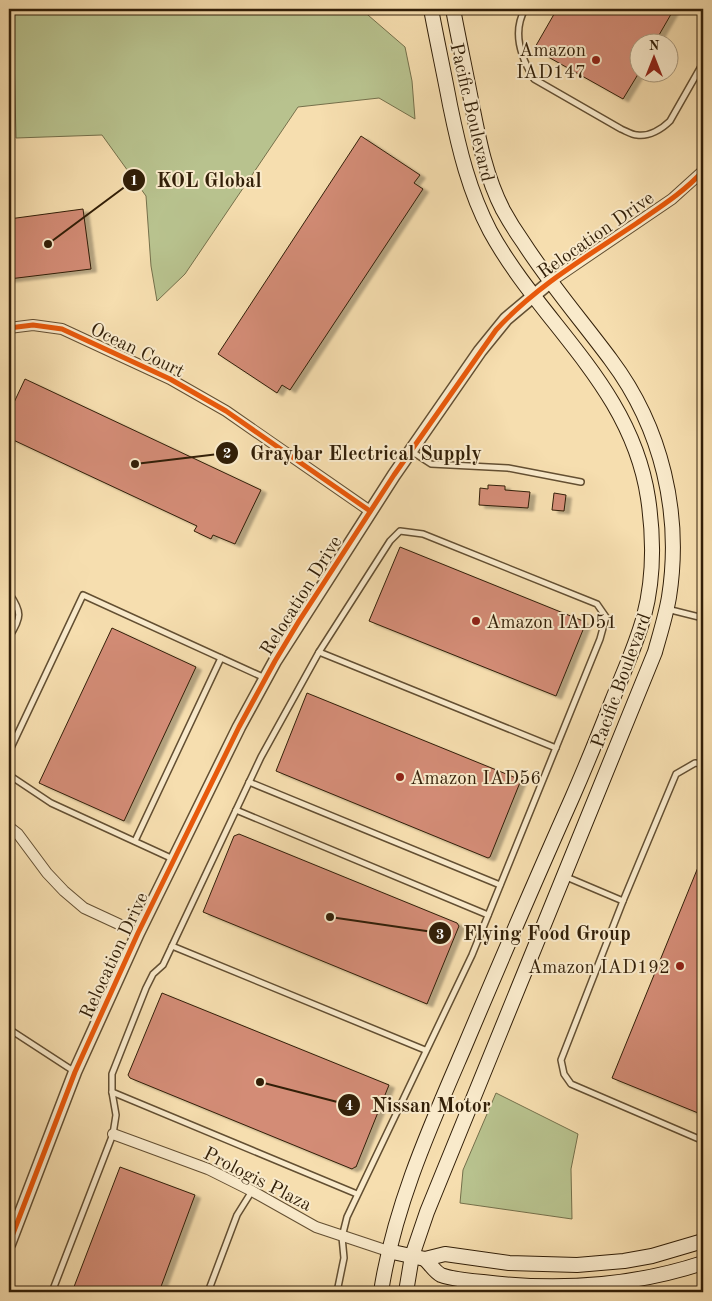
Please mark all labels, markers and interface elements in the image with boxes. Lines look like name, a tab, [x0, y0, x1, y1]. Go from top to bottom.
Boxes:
north arrow	[630, 32, 680, 82]
text: N	[649, 39, 660, 53]
street label: Pacific Boulevard	[445, 41, 496, 184]
place label: Amazon IAD147	[516, 42, 586, 83]
marker: Amazon IAD147	[590, 54, 602, 66]
callout: KOL Global	[121, 162, 272, 197]
text: KOL Global	[156, 172, 262, 192]
text: 1	[130, 174, 138, 189]
street label: Relocation Drive	[535, 189, 658, 283]
street label: Ocean Court	[87, 320, 187, 382]
callout: Graybar Electrical Supply	[215, 435, 492, 470]
text: Graybar Electrical Supply	[250, 445, 482, 465]
text: 2	[223, 447, 231, 462]
street label: Relocation Drive	[258, 533, 346, 659]
street label: Pacific Boulevard	[589, 611, 656, 751]
place label: Amazon IAD51	[486, 614, 617, 633]
marker: Amazon IAD51	[470, 615, 482, 627]
place label: Amazon IAD56	[410, 770, 541, 789]
marker: Amazon IAD56	[394, 771, 406, 783]
street label: Relocation Drive	[78, 890, 153, 1022]
callout: Flying Food Group	[428, 916, 641, 951]
text: Flying Food Group	[463, 925, 631, 945]
text: 3	[436, 928, 444, 943]
place label: Amazon IAD192	[528, 959, 670, 978]
marker: Amazon IAD192	[674, 960, 686, 972]
callout: Nissan Motor	[337, 1087, 501, 1122]
text: Nissan Motor	[371, 1097, 491, 1117]
text: 4	[345, 1099, 353, 1114]
street label: Prologis Plaza	[200, 1145, 315, 1216]

